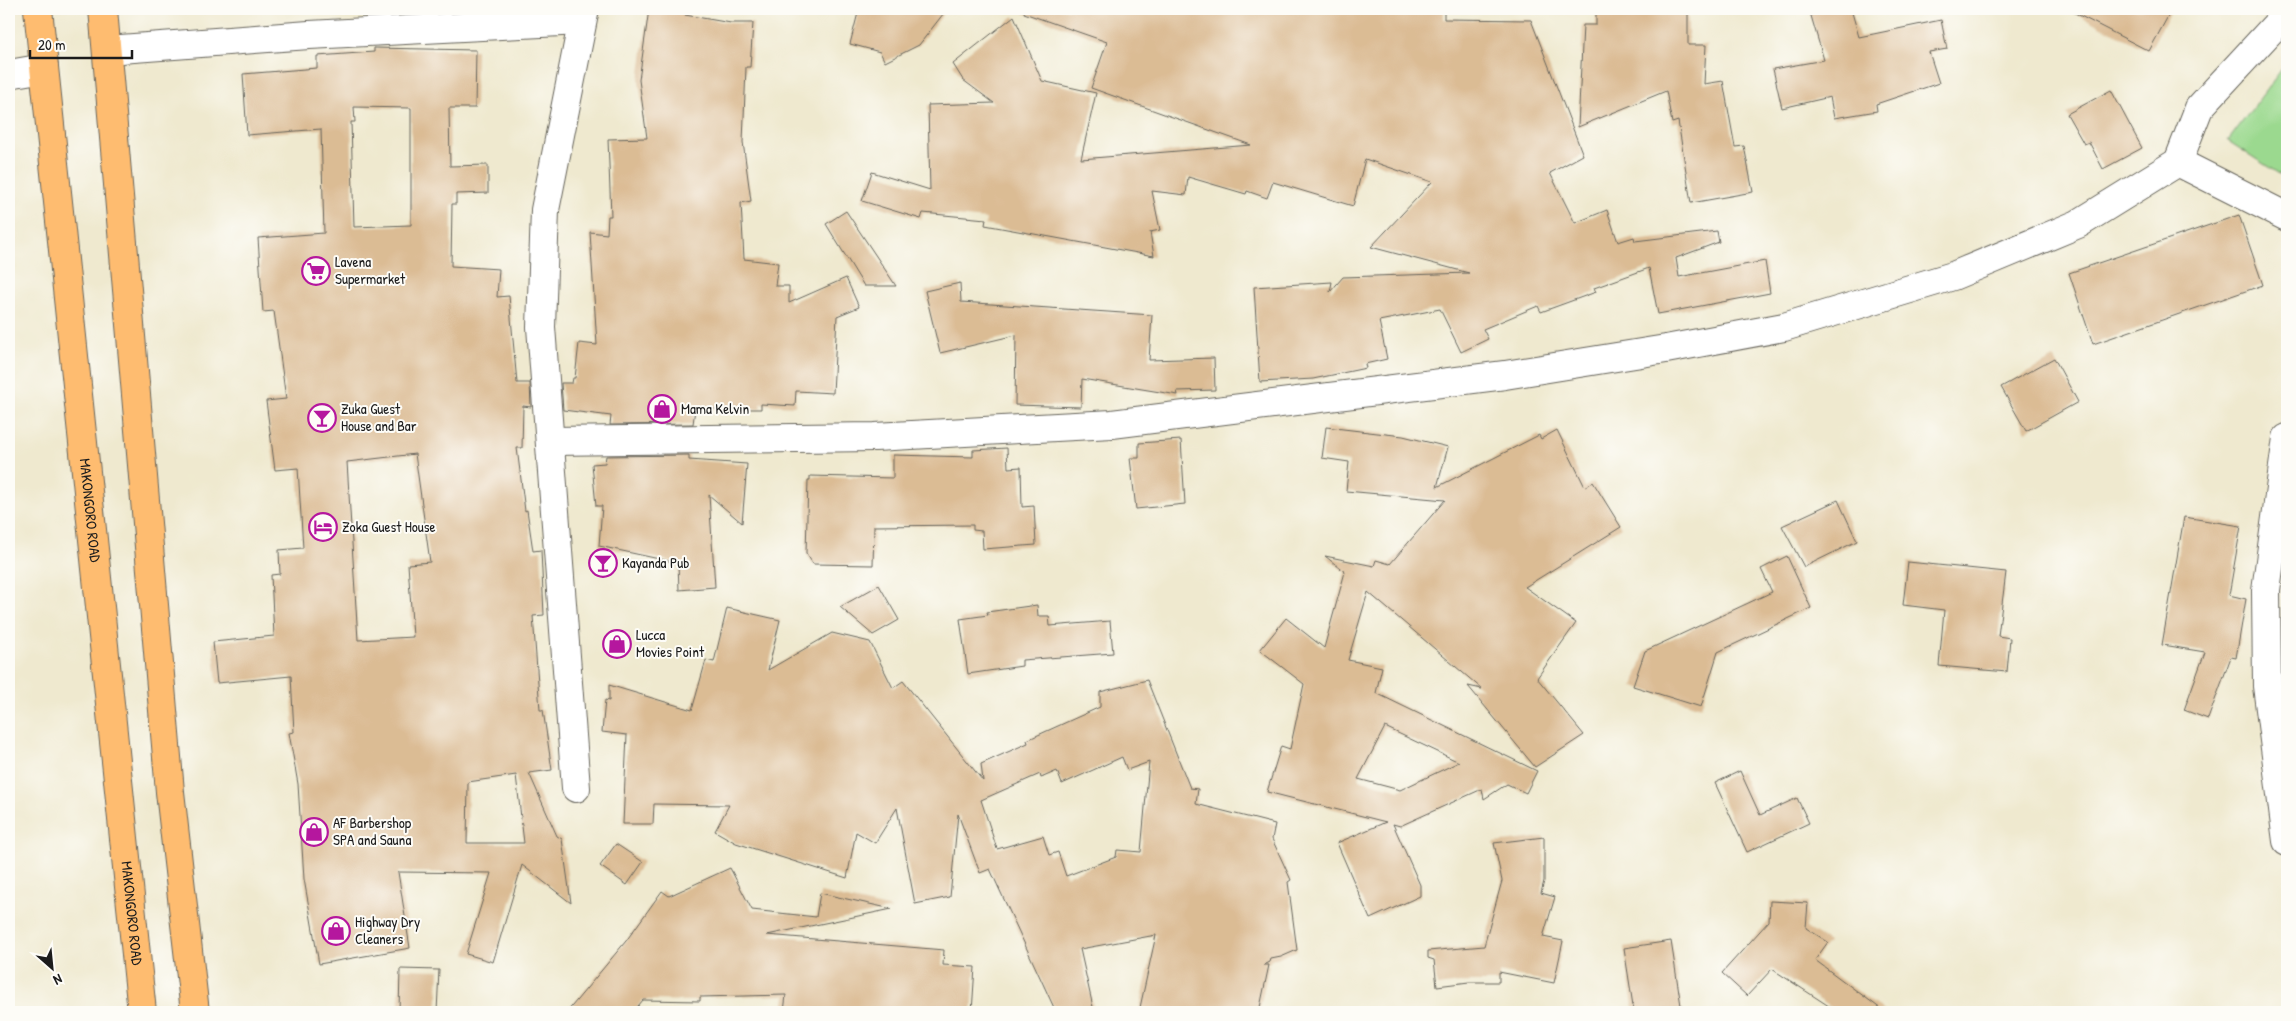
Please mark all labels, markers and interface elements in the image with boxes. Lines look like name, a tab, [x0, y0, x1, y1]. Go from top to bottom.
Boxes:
scale bar	[30, 28, 132, 60]
text: 20 m	[38, 34, 65, 55]
place label: Lavena Supermarket	[335, 251, 406, 289]
supermarket icon: Lavena Supermarket	[301, 256, 331, 286]
shop icon: Mama Kelvin	[647, 394, 677, 424]
place label: Zuka Guest House and Bar	[341, 398, 417, 436]
place label: Mama Kelvin	[681, 398, 750, 419]
bar icon: Zuka Guest House and Bar	[307, 403, 337, 433]
street label: MAKONGORO ROAD	[75, 457, 106, 564]
hotel icon: Zoka Guest House	[308, 512, 338, 542]
place label: Zoka Guest House	[342, 516, 436, 537]
bar icon: Kayanda Pub	[588, 548, 618, 578]
place label: Kayanda Pub	[622, 552, 689, 573]
place label: Lucca Movies Point	[636, 624, 705, 662]
shop icon: Lucca Movies Point	[602, 629, 632, 659]
place label: AF Barbershop SPA and Sauna	[333, 812, 412, 850]
shop icon: AF Barbershop SPA and Sauna	[299, 817, 329, 847]
street label: MAKONGORO ROAD	[116, 860, 148, 967]
place label: Highway Dry Cleaners	[355, 911, 420, 949]
shop icon: Highway Dry Cleaners	[321, 916, 351, 946]
north arrow	[28, 944, 78, 994]
text: N	[50, 970, 66, 990]

